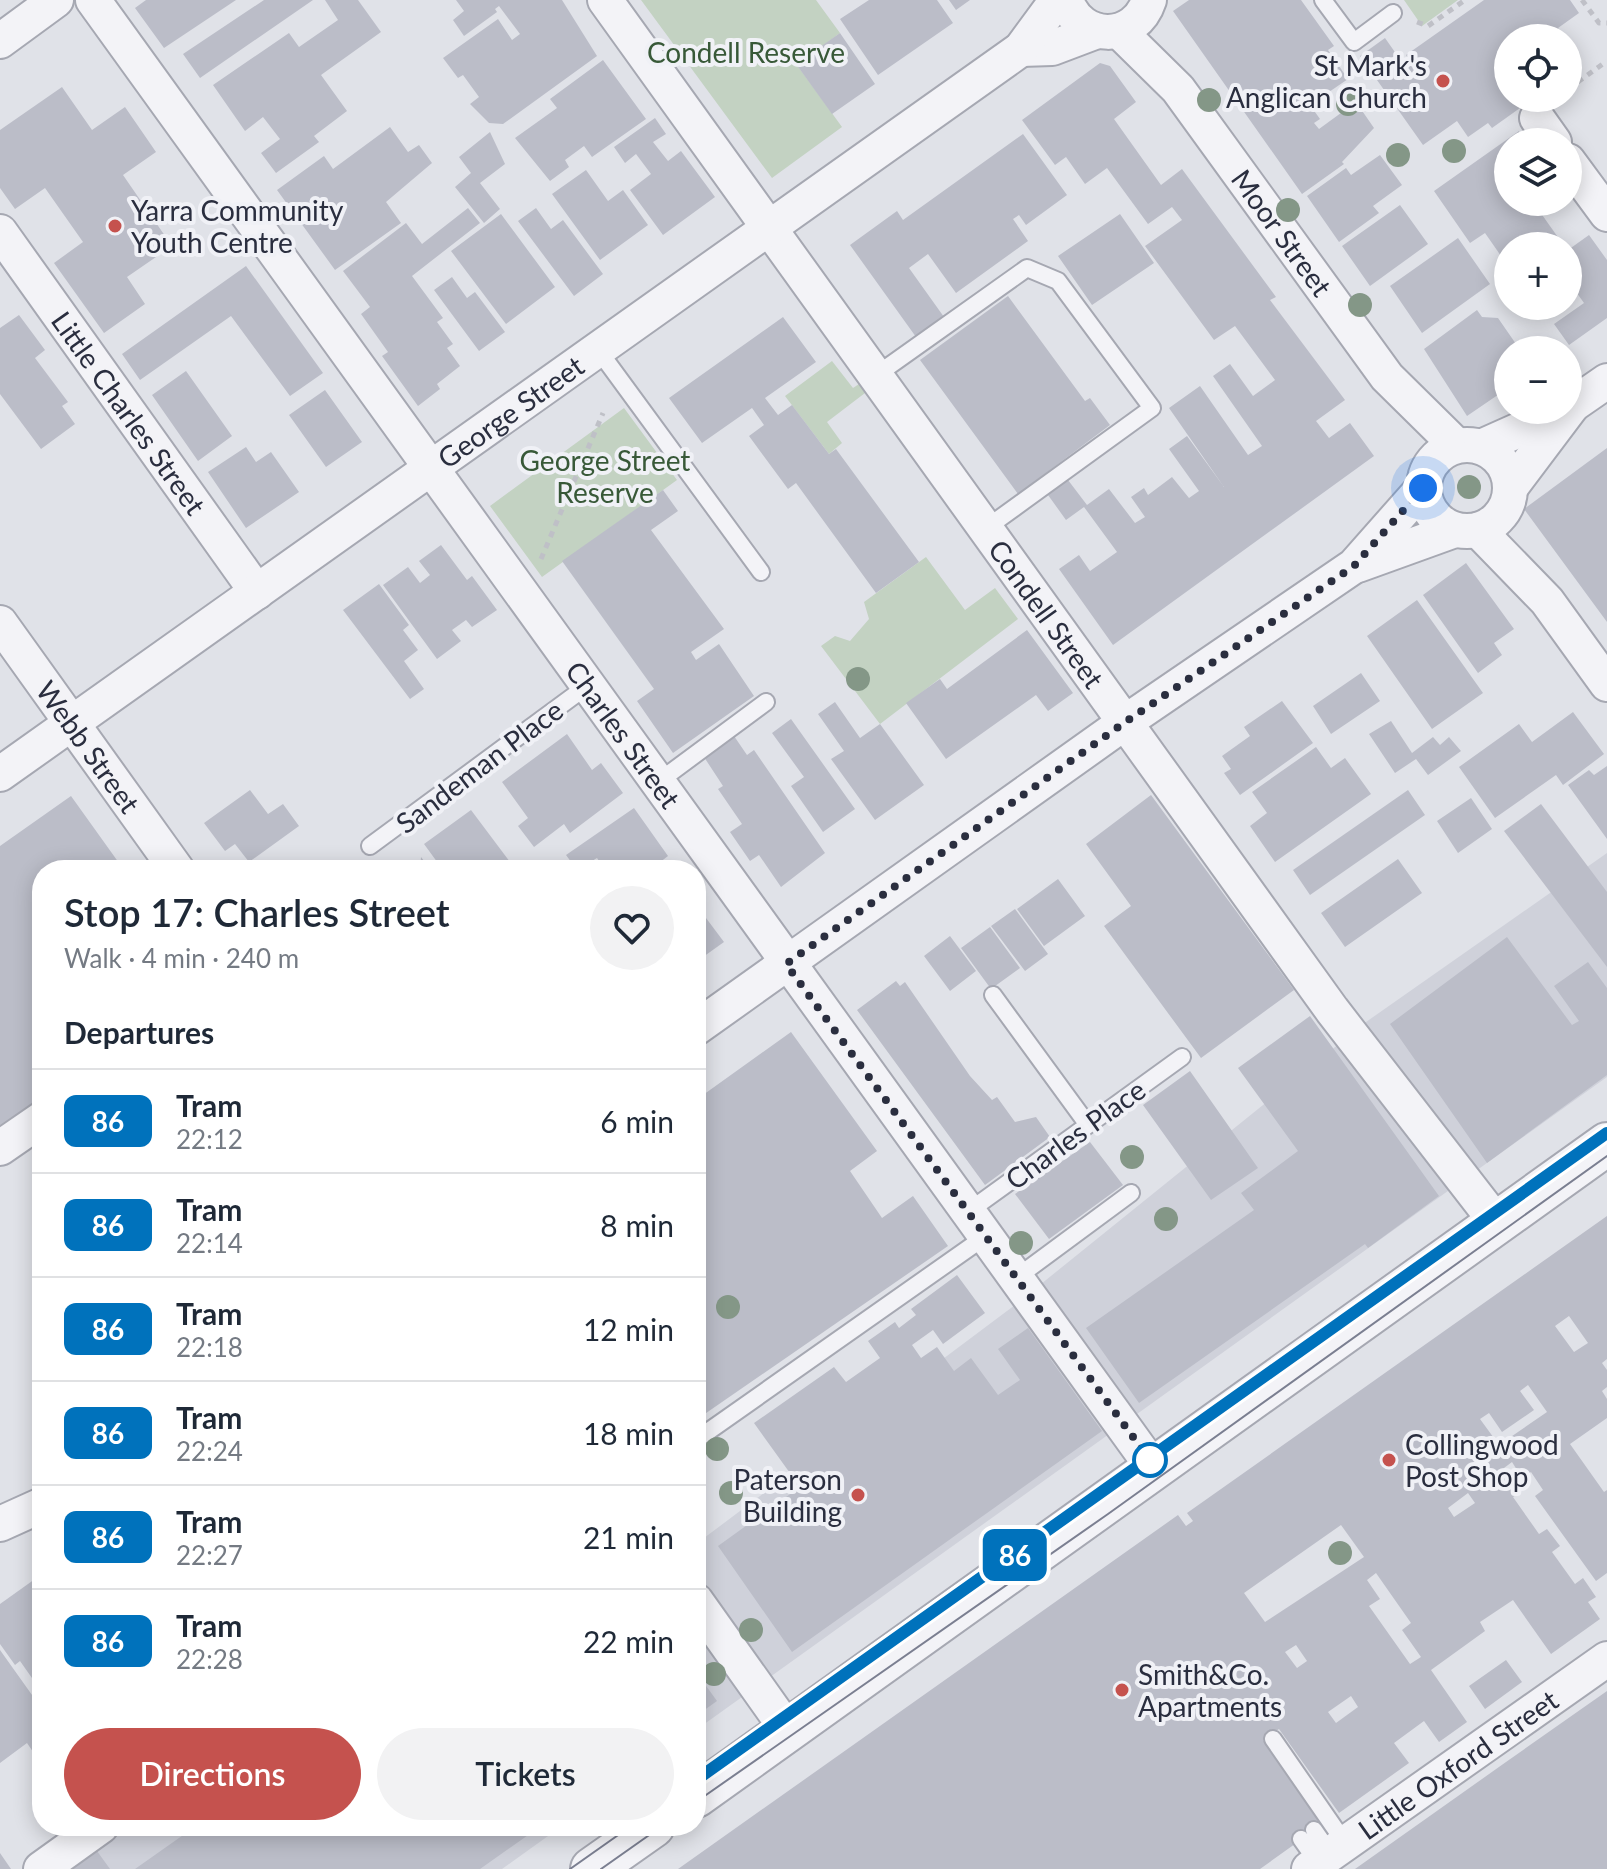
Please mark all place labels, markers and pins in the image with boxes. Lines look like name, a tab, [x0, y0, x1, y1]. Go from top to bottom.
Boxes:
place label: St Mark's Anglican Church	[1226, 48, 1427, 114]
marker: St Mark's Anglican Church	[1434, 72, 1452, 90]
place label: Yarra Community Youth Centre	[131, 193, 344, 259]
marker: Yarra Community Youth Centre	[106, 217, 124, 235]
place label: Collingwood Post Shop	[1405, 1427, 1559, 1493]
unlabelled marker	[1133, 1443, 1167, 1477]
marker: Collingwood Post Shop	[1380, 1451, 1398, 1469]
place label: Paterson Building	[733, 1462, 842, 1528]
marker: Paterson Building	[849, 1486, 867, 1504]
place label: Smith&Co. Apartments	[1138, 1657, 1282, 1723]
marker: Smith&Co. Apartments	[1113, 1681, 1131, 1699]

